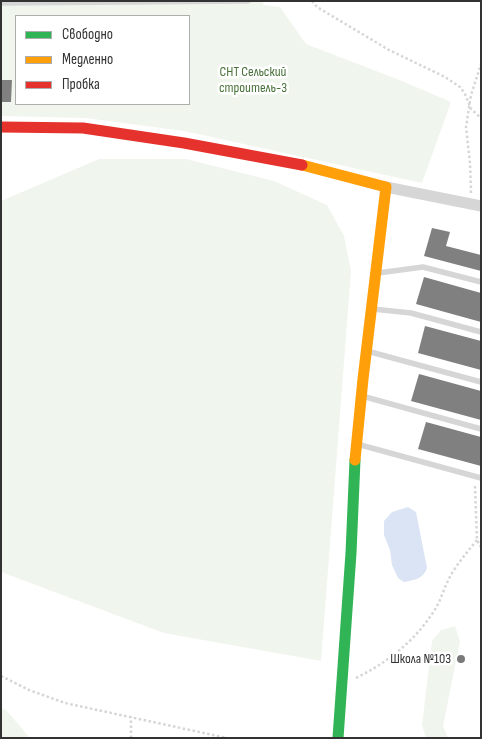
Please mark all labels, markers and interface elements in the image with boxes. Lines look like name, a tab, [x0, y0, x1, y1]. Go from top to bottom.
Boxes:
legend	[15, 15, 190, 105]
text: Свободно	[62, 25, 113, 44]
text: Медленно	[62, 50, 113, 69]
park label: СНТ Сельский строитель-3	[219, 64, 287, 96]
text: Пробка	[62, 75, 100, 94]
place label: Школа №103	[390, 651, 451, 667]
marker: Школа №103	[455, 653, 467, 665]

